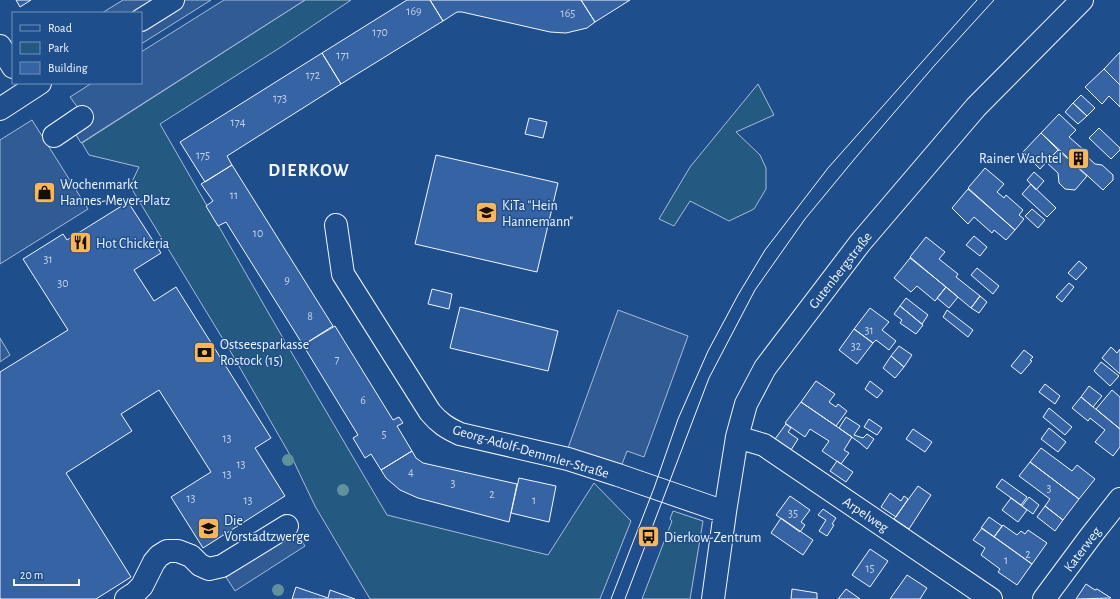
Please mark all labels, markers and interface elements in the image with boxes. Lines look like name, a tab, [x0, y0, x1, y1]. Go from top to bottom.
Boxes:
house number: 169	[406, 5, 422, 17]
house number: 165	[561, 7, 575, 19]
legend	[12, 12, 142, 84]
text: Road	[48, 22, 72, 34]
house number: 170	[372, 26, 388, 38]
text: Park	[48, 42, 69, 54]
house number: 171	[336, 49, 350, 61]
text: Building	[48, 62, 88, 74]
house number: 172	[306, 69, 321, 81]
house number: 173	[273, 92, 287, 104]
house number: 174	[231, 116, 246, 128]
building icon: Rainer Wachtel	[1065, 145, 1091, 171]
house number: 175	[196, 149, 210, 161]
place label: Rainer Wachtel	[979, 152, 1062, 166]
district label: DIERKOW	[268, 162, 350, 180]
place label: Wochenmarkt Hannes-Meyer-Platz	[60, 178, 170, 208]
shop icon: Wochenmarkt Hannes-Meyer-Platz	[31, 179, 57, 205]
house number: 11	[230, 189, 238, 201]
place label: KiTa "Hein Hannemann"	[502, 199, 573, 229]
school or university icon: KiTa "Hein Hannemann"	[473, 200, 499, 226]
house number: 10	[253, 227, 263, 239]
restaurant icon: Hot Chickeria	[67, 230, 93, 256]
street label: Gutenbergstraße	[807, 230, 875, 312]
place label: Hot Chickeria	[96, 237, 170, 251]
house number: 31	[43, 253, 53, 265]
house number: 9	[284, 274, 290, 286]
house number: 30	[57, 277, 69, 289]
house number: 8	[307, 310, 313, 322]
house number: 31	[864, 324, 874, 336]
place label: Ostseesparkasse Rostock (15)	[220, 338, 309, 368]
bank icon: Ostseesparkasse Rostock (15)	[192, 339, 218, 365]
house number: 32	[851, 340, 862, 352]
house number: 7	[334, 353, 340, 365]
house number: 6	[360, 394, 366, 406]
street label: Georg-Adolf-Demmler-Straße	[451, 423, 610, 481]
house number: 5	[381, 428, 387, 440]
house number: 13	[222, 432, 232, 444]
house number: 13	[236, 458, 246, 470]
house number: 4	[408, 466, 414, 478]
house number: 13	[222, 468, 232, 480]
house number: 3	[451, 477, 456, 489]
house number: 3	[1047, 482, 1052, 494]
house number: 2	[489, 488, 495, 500]
house number: 13	[186, 492, 196, 504]
house number: 13	[243, 494, 253, 506]
house number: 1	[532, 494, 536, 506]
street label: Arpelweg	[840, 495, 891, 535]
house number: 35	[788, 507, 798, 519]
place label: Die Vorstadtzwerge	[224, 514, 310, 544]
school or university icon: Die Vorstadtzwerge	[196, 515, 222, 541]
bus stop icon: Dierkow-Zentrum	[636, 524, 662, 550]
street label: Katerweg	[1062, 525, 1104, 574]
place label: Dierkow-Zentrum	[664, 531, 761, 545]
house number: 2	[1025, 548, 1031, 560]
house number: 1	[1004, 554, 1008, 566]
scale bar	[14, 561, 79, 587]
house number: 15	[865, 562, 875, 574]
text: 20 m	[20, 569, 43, 581]

